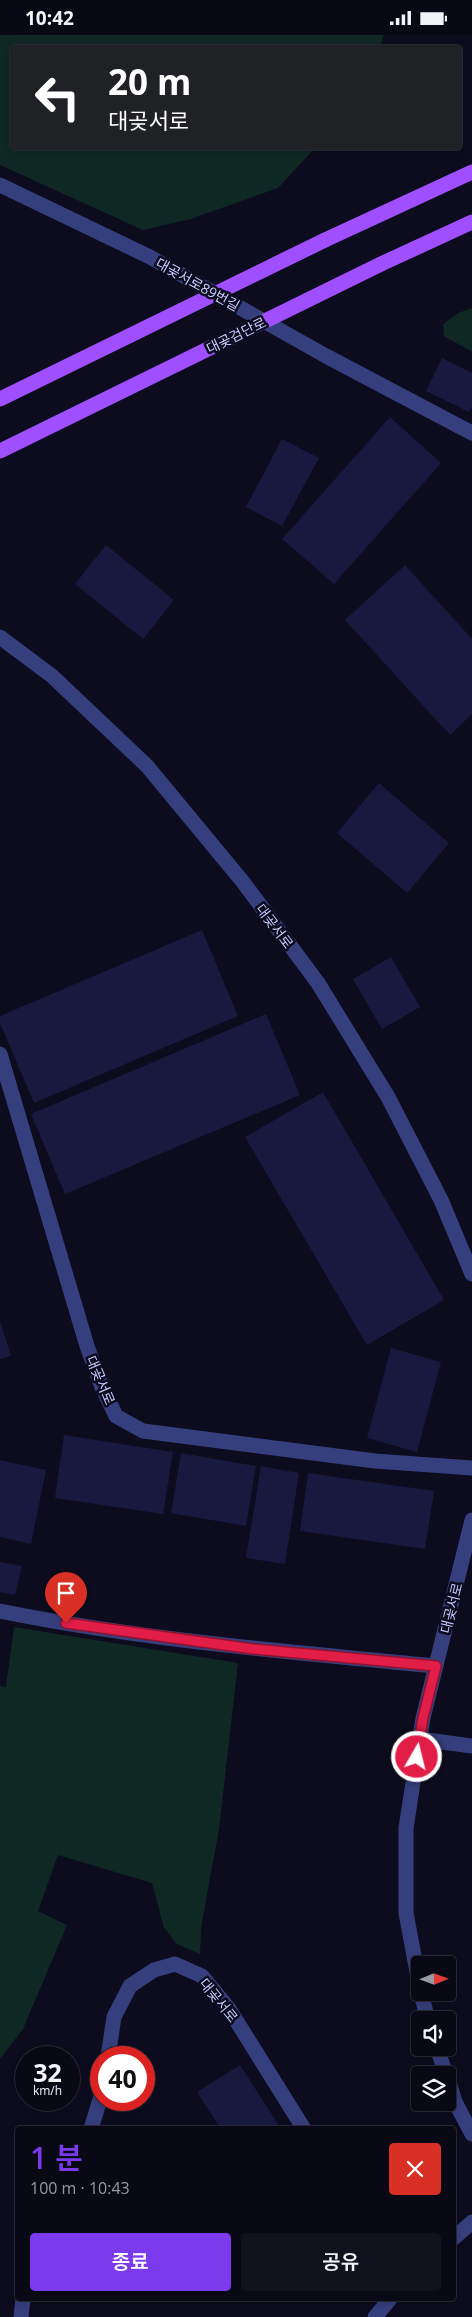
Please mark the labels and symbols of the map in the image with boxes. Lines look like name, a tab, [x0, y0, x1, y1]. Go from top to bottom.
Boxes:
street label: 대곶서로89번길	[153, 253, 243, 315]
street label: 대곶검단로	[203, 312, 269, 358]
street label: 대곶서로	[252, 900, 298, 952]
street label: 대곶서로	[82, 1353, 120, 1408]
pin	[45, 1572, 87, 1623]
street label: 대곶서로	[436, 1581, 466, 1635]
position arrow	[390, 1730, 442, 1782]
north arrow	[411, 1956, 456, 2001]
street label: 대곶서로	[195, 1974, 243, 2026]
speed limit sign: 40	[90, 2046, 155, 2111]

